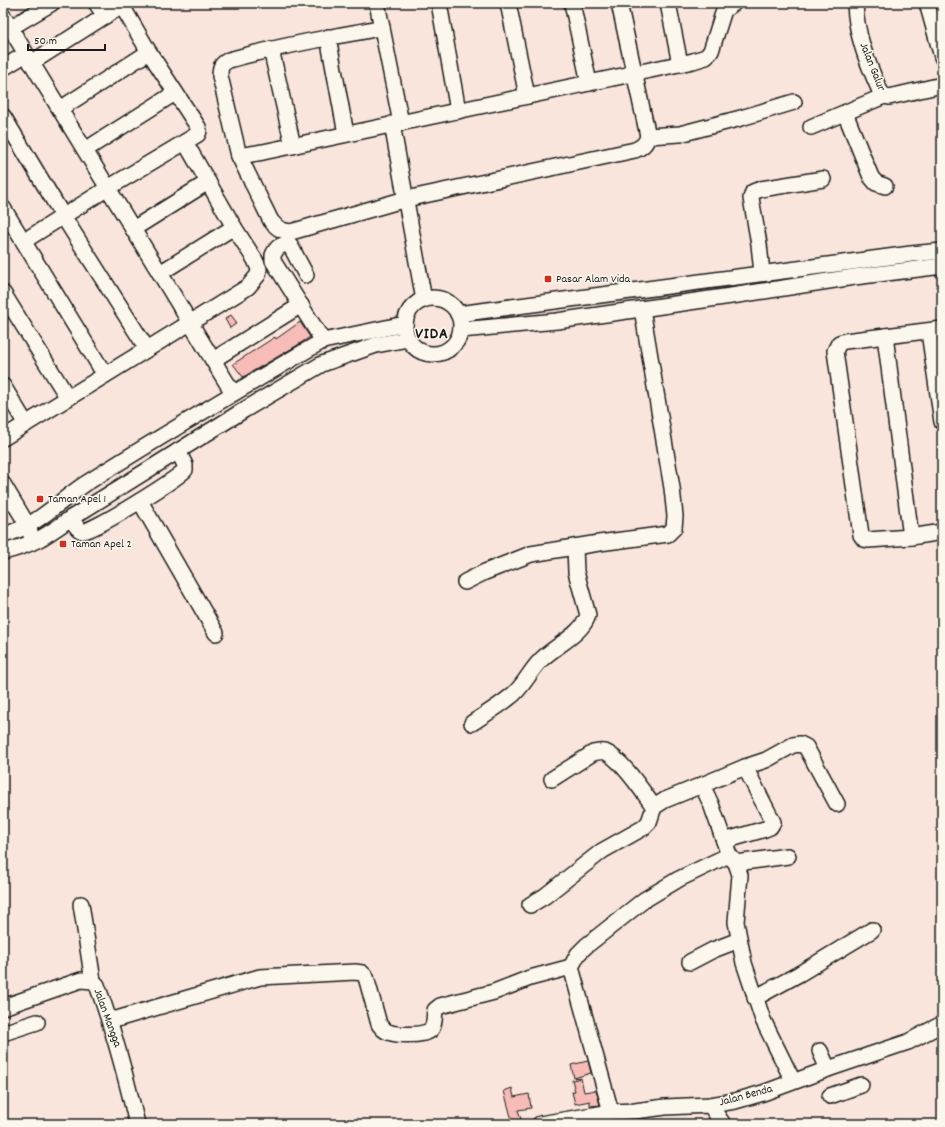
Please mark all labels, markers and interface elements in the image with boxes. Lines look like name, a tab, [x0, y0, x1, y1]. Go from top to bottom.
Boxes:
scale bar	[28, 26, 105, 52]
text: 50 m	[34, 33, 57, 50]
street label: Jalan Galur	[855, 40, 890, 94]
place label: Pasar Alam Vida	[556, 271, 631, 288]
marker: Pasar Alam Vida	[543, 274, 553, 284]
district label: VIDA	[415, 323, 449, 346]
place label: Taman Apel 1	[48, 491, 106, 508]
marker: Taman Apel 1	[35, 494, 45, 504]
place label: Taman Apel 2	[71, 536, 132, 553]
marker: Taman Apel 2	[58, 539, 68, 549]
street label: Jalan Mangga	[89, 986, 126, 1050]
street label: Jalan Benda	[717, 1081, 775, 1111]

